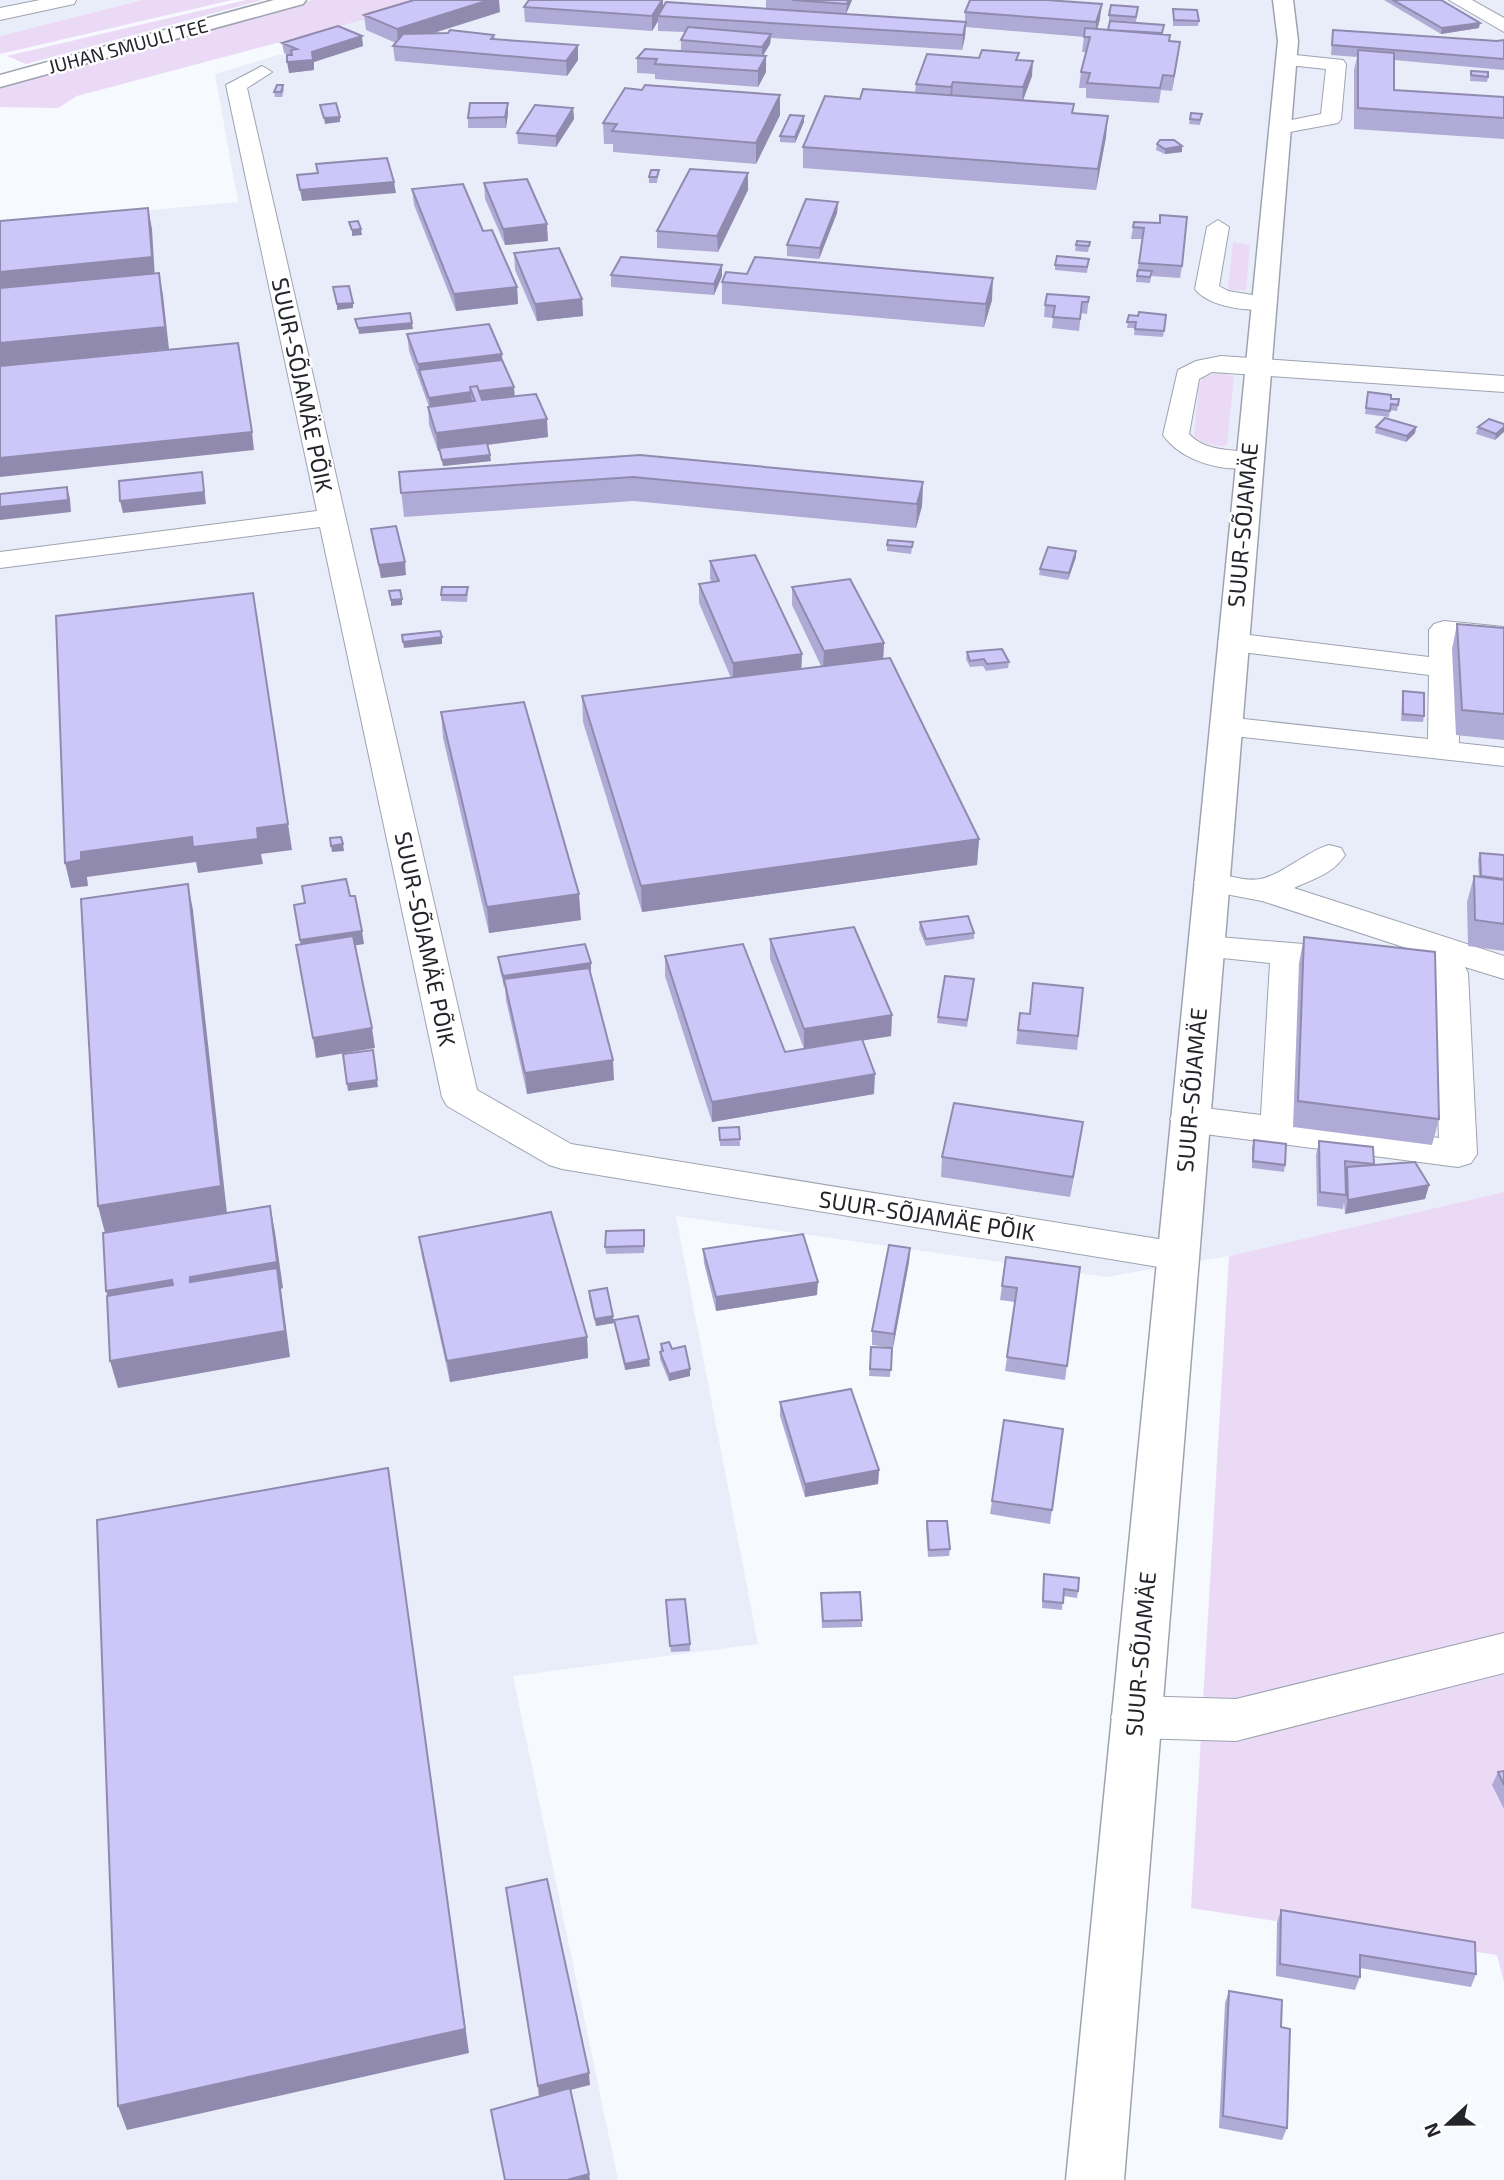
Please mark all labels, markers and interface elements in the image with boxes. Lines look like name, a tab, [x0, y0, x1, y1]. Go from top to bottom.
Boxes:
street label: JUHAN SMUULI TEE	[45, 13, 210, 78]
street label: SUUR-SÕJAMÄE PÕIK	[267, 275, 340, 495]
street label: SUUR-SÕJAMÄE	[1221, 441, 1263, 608]
street label: SUUR-SÕJAMÄE PÕIK	[390, 829, 463, 1049]
street label: SUUR-SÕJAMÄE	[1170, 1006, 1212, 1173]
street label: SUUR-SÕJAMÄE PÕIK	[817, 1184, 1038, 1246]
street label: SUUR-SÕJAMÄE	[1119, 1570, 1161, 1737]
north arrow	[1413, 2089, 1483, 2159]
text: N	[1419, 2120, 1445, 2141]

